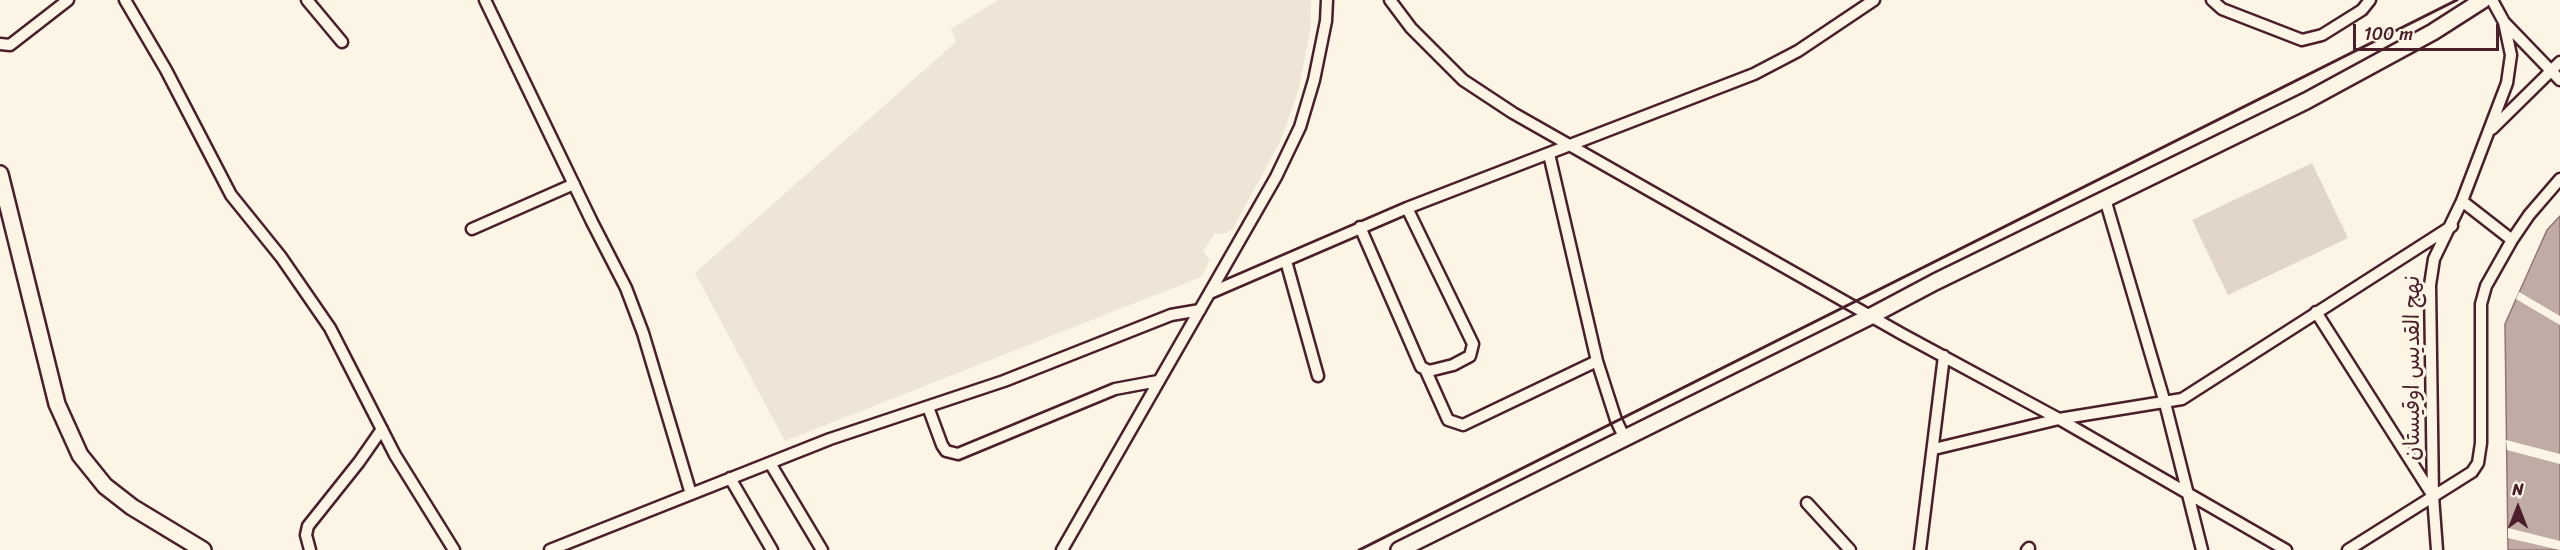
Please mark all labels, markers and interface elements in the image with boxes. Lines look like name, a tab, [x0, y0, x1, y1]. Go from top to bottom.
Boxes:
scale bar	[2356, 12, 2502, 50]
text: 100 m	[2364, 18, 2413, 50]
street label: نهج القديس اوقيستان	[2400, 275, 2426, 461]
text: N	[2512, 475, 2524, 504]
north arrow	[2488, 478, 2548, 538]

